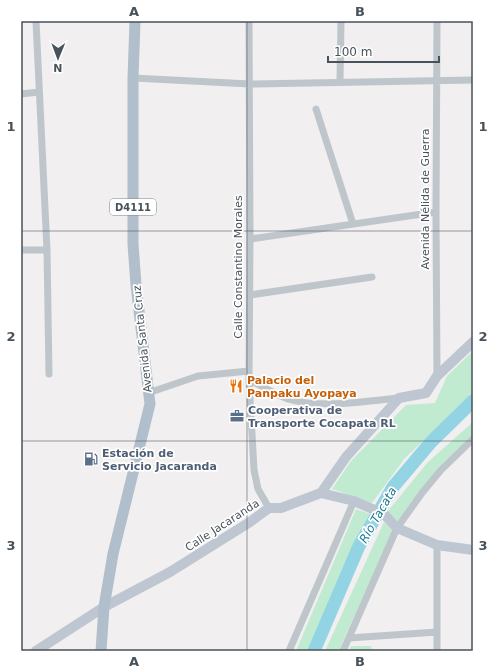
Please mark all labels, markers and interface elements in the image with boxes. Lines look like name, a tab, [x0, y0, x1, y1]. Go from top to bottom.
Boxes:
text: A	[129, 4, 139, 19]
text: B	[355, 4, 365, 19]
north arrow	[38, 38, 78, 78]
scale bar	[328, 38, 439, 64]
text: 100 m	[334, 45, 372, 59]
text: N	[53, 61, 63, 74]
text: 1	[6, 119, 16, 134]
text: 1	[478, 119, 488, 134]
street label: Avenida Nélida de Guerra	[419, 129, 432, 269]
street label: Calle Constantino Morales	[232, 195, 245, 339]
road number: D4111	[110, 199, 156, 215]
street label: Avenida Santa Cruz	[130, 285, 155, 393]
text: 2	[6, 329, 16, 344]
text: 2	[478, 329, 488, 344]
place label: Palacio del Panpaku Ayopaya	[247, 374, 357, 400]
restaurant icon: Palacio del Panpaku Ayopaya	[228, 378, 244, 394]
place label: Cooperativa de Transporte Cocapata RL	[248, 404, 396, 430]
office icon: Cooperativa de Transporte Cocapata RL	[229, 408, 245, 424]
place label: Estación de Servicio Jacaranda	[102, 447, 217, 473]
fuel station icon: Estación de Servicio Jacaranda	[83, 451, 99, 467]
water label: Río Tacata	[356, 485, 400, 545]
street label: Calle Jacaranda	[183, 497, 262, 554]
text: 3	[6, 538, 16, 553]
text: 3	[478, 538, 488, 553]
text: A	[129, 654, 139, 669]
text: B	[355, 654, 365, 669]

